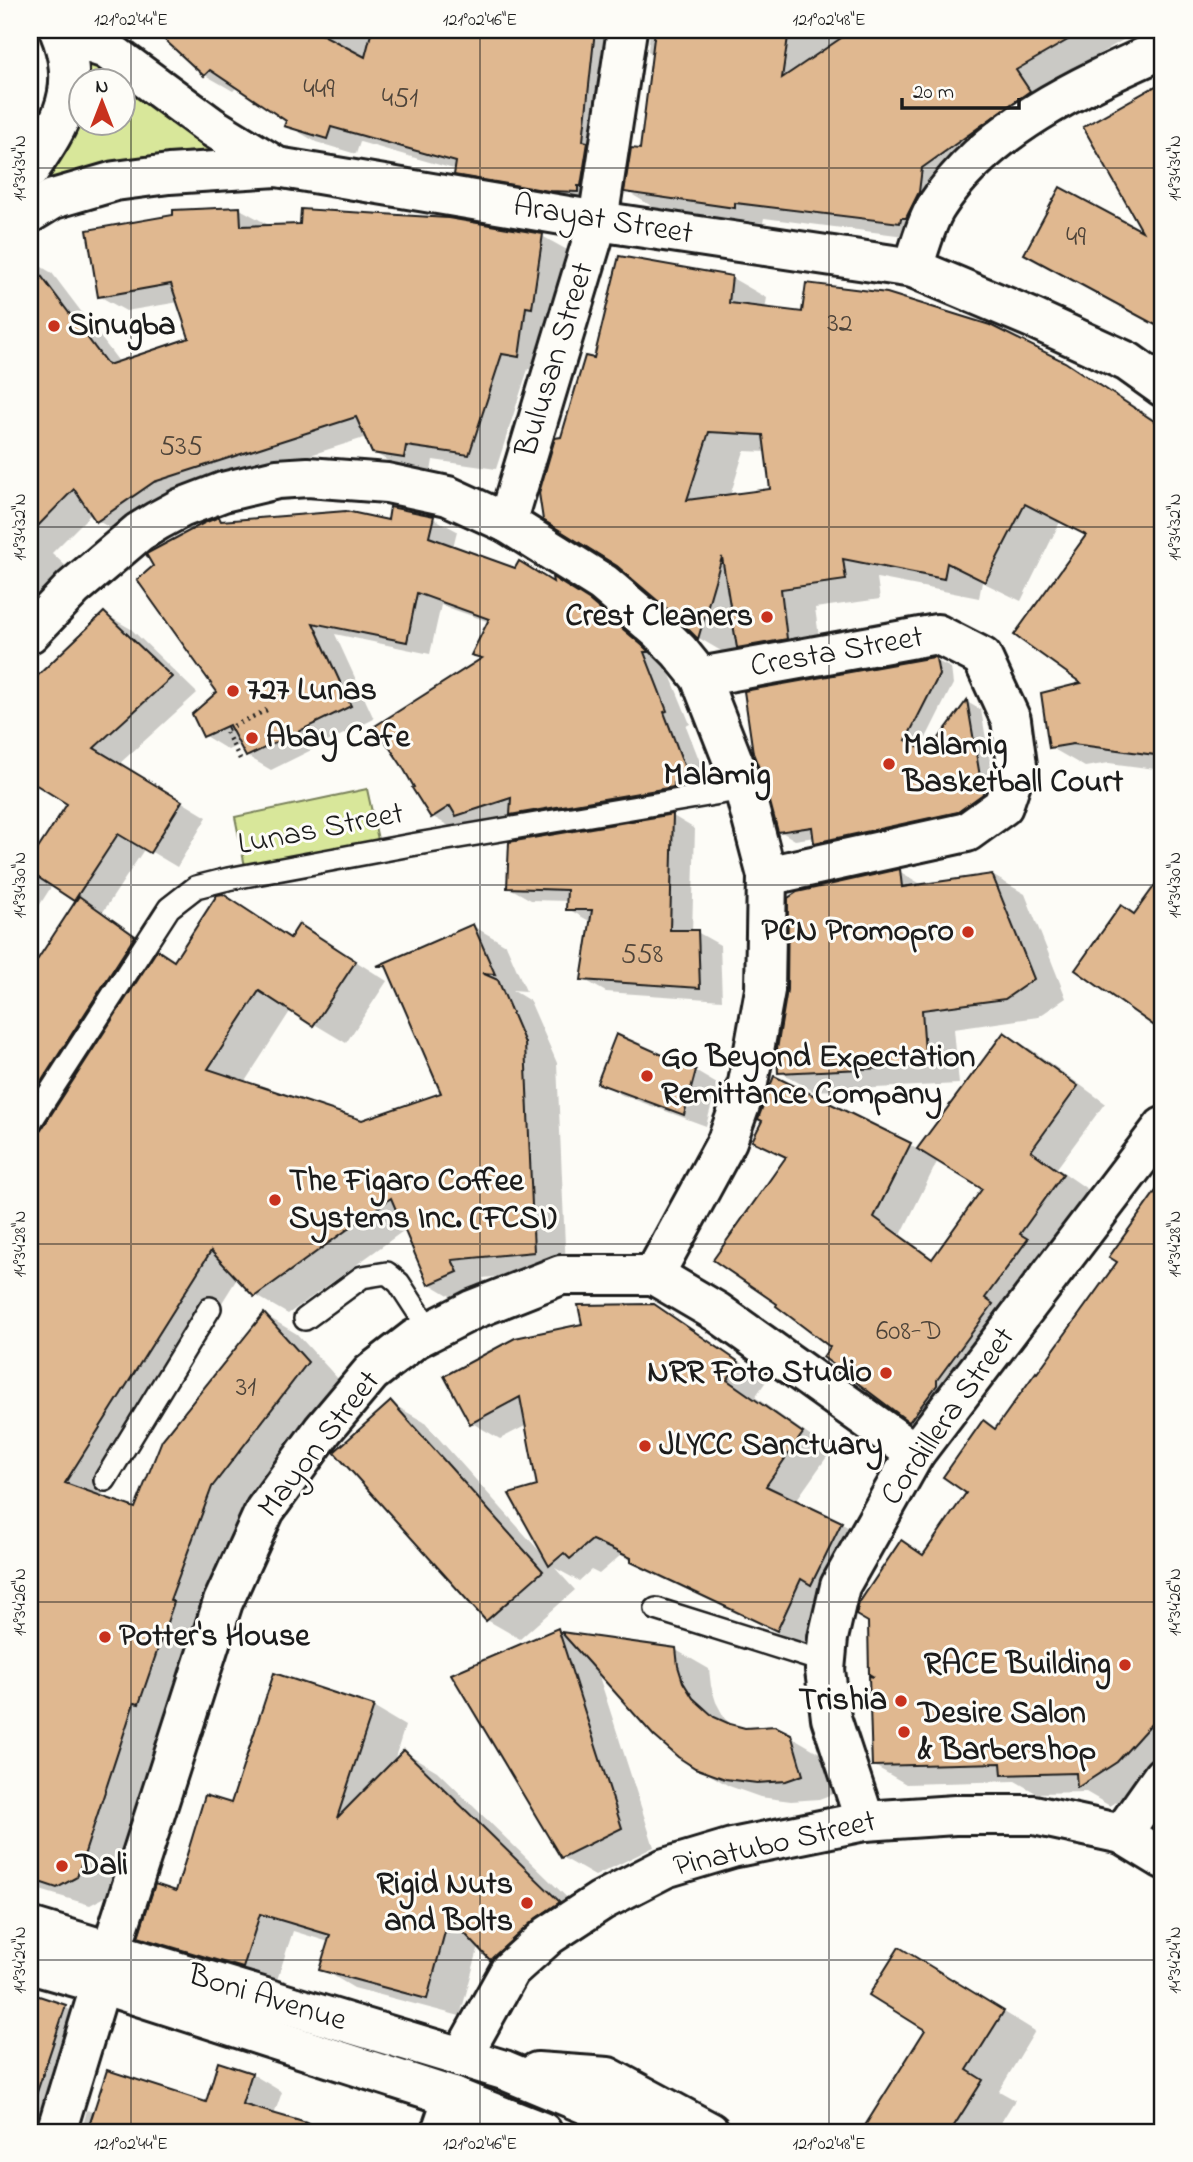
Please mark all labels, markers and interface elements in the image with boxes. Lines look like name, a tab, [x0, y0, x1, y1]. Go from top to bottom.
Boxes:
text: 121°02'44"E	[94, 8, 168, 34]
text: 121°02'46"E	[443, 8, 517, 34]
text: 121°02'48"E	[792, 8, 866, 34]
north arrow	[66, 66, 136, 136]
scale bar	[902, 66, 1020, 110]
house number: 449	[303, 70, 335, 111]
text: N	[96, 74, 109, 101]
text: 20 m	[913, 78, 954, 108]
house number: 451	[382, 79, 418, 120]
text: 14°34'34"N	[8, 135, 34, 201]
text: 14°34'34"N	[1163, 135, 1189, 201]
street label: Arayat Street	[510, 184, 696, 258]
house number: 49	[1066, 218, 1087, 259]
street label: Bulusan Street	[504, 257, 608, 464]
place label: Sinugba	[68, 303, 176, 351]
house number: 32	[827, 304, 853, 345]
marker: Sinugba	[46, 318, 62, 334]
house number: 535	[159, 427, 203, 468]
text: 14°34'32"N	[8, 493, 34, 561]
text: 14°34'32"N	[1163, 493, 1189, 561]
place label: Crest Cleaners	[565, 594, 753, 641]
marker: Crest Cleaners	[759, 609, 775, 625]
street label: Cresta Street	[747, 615, 927, 691]
place label: 727 Lunas	[247, 668, 377, 715]
marker: 727 Lunas	[225, 683, 241, 699]
place label: Abay Cafe	[266, 715, 411, 763]
place label: Malamig Basketball Court	[901, 723, 1123, 807]
marker: Abay Cafe	[244, 730, 260, 746]
district label: Malamig	[663, 752, 771, 801]
marker: Malamig Basketball Court	[881, 756, 897, 772]
street label: Lunas Street	[234, 791, 408, 869]
text: 14°34'30"N	[8, 852, 34, 918]
text: 14°34'30"N	[1163, 852, 1189, 918]
place label: PCN Promopro	[762, 909, 954, 956]
marker: PCN Promopro	[960, 924, 976, 940]
house number: 558	[621, 935, 663, 976]
place label: Go Beyond Expectation Remittance Company	[661, 1035, 976, 1120]
marker: Go Beyond Expectation Remittance Company	[639, 1068, 655, 1084]
place label: The Figaro Coffee Systems Inc. (FCSI)	[289, 1159, 557, 1244]
marker: The Figaro Coffee Systems Inc. (FCSI)	[267, 1192, 283, 1208]
text: 14°34'28"N	[8, 1211, 34, 1277]
text: 14°34'28"N	[1163, 1211, 1189, 1277]
house number: 608-D	[876, 1312, 942, 1353]
street label: Cordillera Street	[870, 1318, 1028, 1516]
place label: NRR Foto Studio	[647, 1350, 872, 1397]
street label: Mayon Street	[247, 1361, 393, 1529]
marker: NRR Foto Studio	[878, 1365, 894, 1381]
house number: 31	[236, 1368, 256, 1409]
place label: JLYCC Sanctuary	[659, 1423, 883, 1471]
marker: JLYCC Sanctuary	[637, 1438, 653, 1454]
text: 14°34'26"N	[8, 1568, 34, 1636]
text: 14°34'26"N	[1163, 1568, 1189, 1636]
place label: Potter's House	[119, 1614, 311, 1661]
marker: Potter's House	[97, 1629, 113, 1645]
place label: RACE Building	[924, 1642, 1111, 1690]
marker: RACE Building	[1117, 1657, 1133, 1673]
place label: Trishia	[798, 1678, 887, 1725]
place label: Desire Salon & Barbershop	[916, 1691, 1096, 1775]
marker: Trishia	[893, 1693, 909, 1709]
marker: Desire Salon & Barbershop	[896, 1724, 912, 1740]
street label: Pinatubo Street	[669, 1799, 881, 1891]
place label: Dali	[74, 1843, 128, 1890]
marker: Dali	[54, 1858, 70, 1874]
place label: Rigid Nuts and Bolts	[377, 1862, 513, 1946]
marker: Rigid Nuts and Bolts	[519, 1895, 535, 1911]
text: 14°34'24"N	[8, 1926, 34, 1994]
text: 14°34'24"N	[1163, 1926, 1189, 1994]
street label: Boni Avenue	[181, 1952, 353, 2046]
text: 121°02'44"E	[94, 2132, 168, 2158]
text: 121°02'46"E	[443, 2132, 517, 2158]
text: 121°02'48"E	[792, 2132, 866, 2158]

